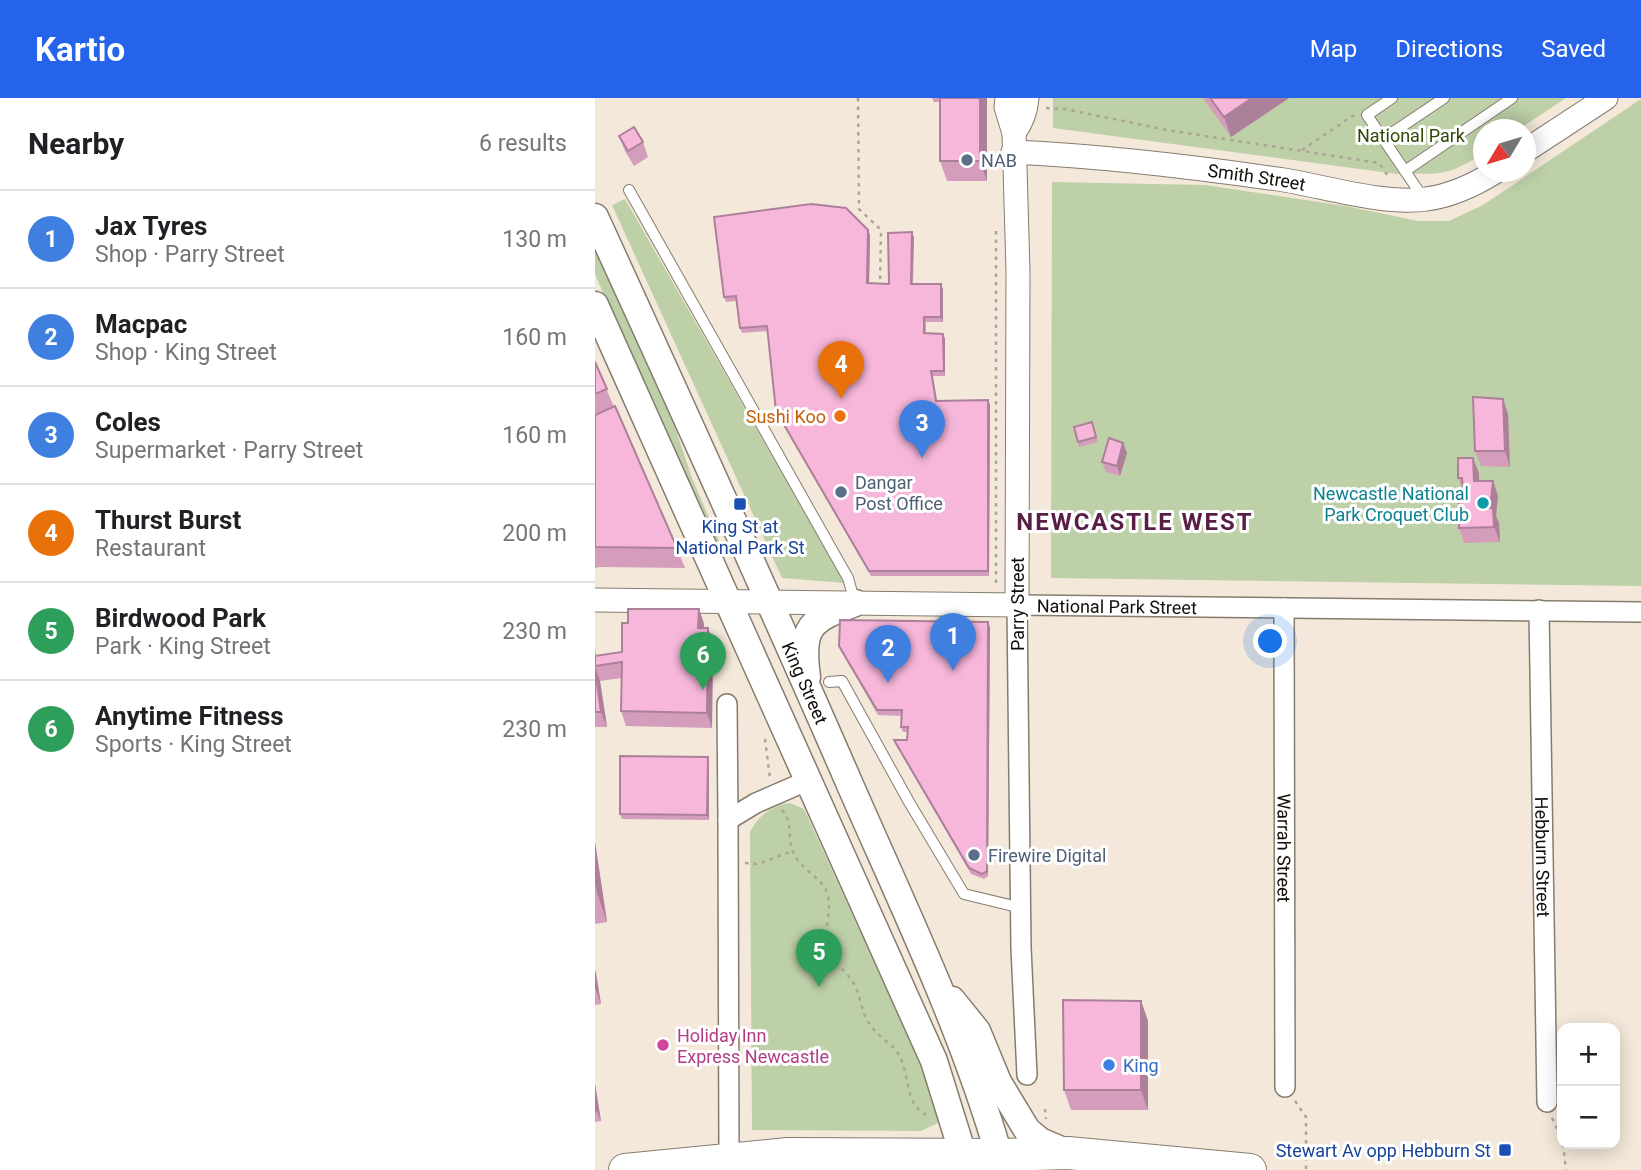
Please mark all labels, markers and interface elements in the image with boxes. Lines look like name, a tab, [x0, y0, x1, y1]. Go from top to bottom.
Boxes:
text: Kartio	[35, 30, 125, 69]
text: Map	[1310, 35, 1357, 63]
text: Directions	[1395, 35, 1503, 63]
text: Saved	[1541, 35, 1606, 63]
north arrow	[1473, 119, 1536, 182]
park label: National Park	[1357, 125, 1466, 146]
text: Nearby	[28, 126, 124, 161]
text: 6 results	[479, 130, 567, 157]
place label: NAB	[981, 150, 1017, 171]
marker: NAB	[959, 152, 975, 168]
street label: Smith Street	[1206, 159, 1308, 194]
text: Jax Tyres	[95, 211, 207, 241]
text: 1	[44, 226, 58, 253]
text: 130 m	[502, 226, 567, 253]
text: Shop · Parry Street	[95, 241, 285, 268]
text: Macpac	[95, 309, 187, 339]
text: 2	[44, 324, 58, 351]
text: 160 m	[502, 324, 567, 351]
text: Shop · King Street	[95, 339, 277, 366]
pin: 4	[818, 341, 864, 399]
pin: 3	[899, 400, 945, 458]
place label: Sushi Koo	[746, 406, 826, 427]
text: Coles	[95, 407, 161, 437]
marker: Sushi Koo	[832, 408, 848, 424]
text: 3	[44, 422, 58, 449]
text: 160 m	[502, 422, 567, 449]
text: Supermarket · Parry Street	[95, 437, 363, 464]
place label: Dangar Post Office	[855, 472, 943, 514]
place label: Newcastle National Park Croquet Club	[1313, 483, 1469, 525]
marker: Dangar Post Office	[833, 484, 849, 500]
marker: Newcastle National Park Croquet Club	[1475, 495, 1491, 511]
marker: King St at National Park St	[732, 496, 748, 512]
text: Thurst Burst	[95, 505, 241, 535]
district label: NEWCASTLE WEST	[1016, 508, 1254, 536]
place label: King St at National Park St	[675, 516, 805, 558]
text: 4	[44, 520, 58, 547]
text: 200 m	[502, 520, 567, 547]
text: Restaurant	[95, 535, 206, 562]
street label: Parry Street	[1007, 557, 1028, 651]
street label: National Park Street	[1037, 595, 1197, 618]
text: Birdwood Park	[95, 603, 266, 633]
pin: 1	[930, 613, 976, 671]
text: 5	[44, 618, 58, 645]
text: 230 m	[502, 618, 567, 645]
your location	[1253, 624, 1287, 658]
pin: 2	[865, 625, 911, 683]
pin: 6	[680, 632, 726, 690]
text: Park · King Street	[95, 633, 271, 660]
street label: King Street	[778, 638, 833, 727]
text: Anytime Fitness	[95, 701, 284, 731]
text: 6	[44, 716, 58, 743]
text: 230 m	[502, 716, 567, 743]
text: Sports · King Street	[95, 731, 292, 758]
street label: Warrah Street	[1274, 793, 1295, 903]
street label: Hebburn Street	[1532, 797, 1554, 918]
place label: Firewire Digital	[988, 845, 1106, 866]
marker: Firewire Digital	[966, 847, 982, 863]
pin: 5	[796, 929, 842, 987]
map controls	[1557, 1023, 1620, 1149]
button: +	[1557, 1023, 1620, 1086]
place label: Holiday Inn Express Newcastle	[677, 1025, 829, 1067]
marker: Holiday Inn Express Newcastle	[655, 1037, 671, 1053]
place label: King	[1123, 1055, 1159, 1076]
marker: King	[1101, 1057, 1117, 1073]
button: −	[1557, 1086, 1620, 1149]
place label: Stewart Av opp Hebburn St	[1276, 1140, 1491, 1161]
marker: Stewart Av opp Hebburn St	[1497, 1142, 1513, 1158]

